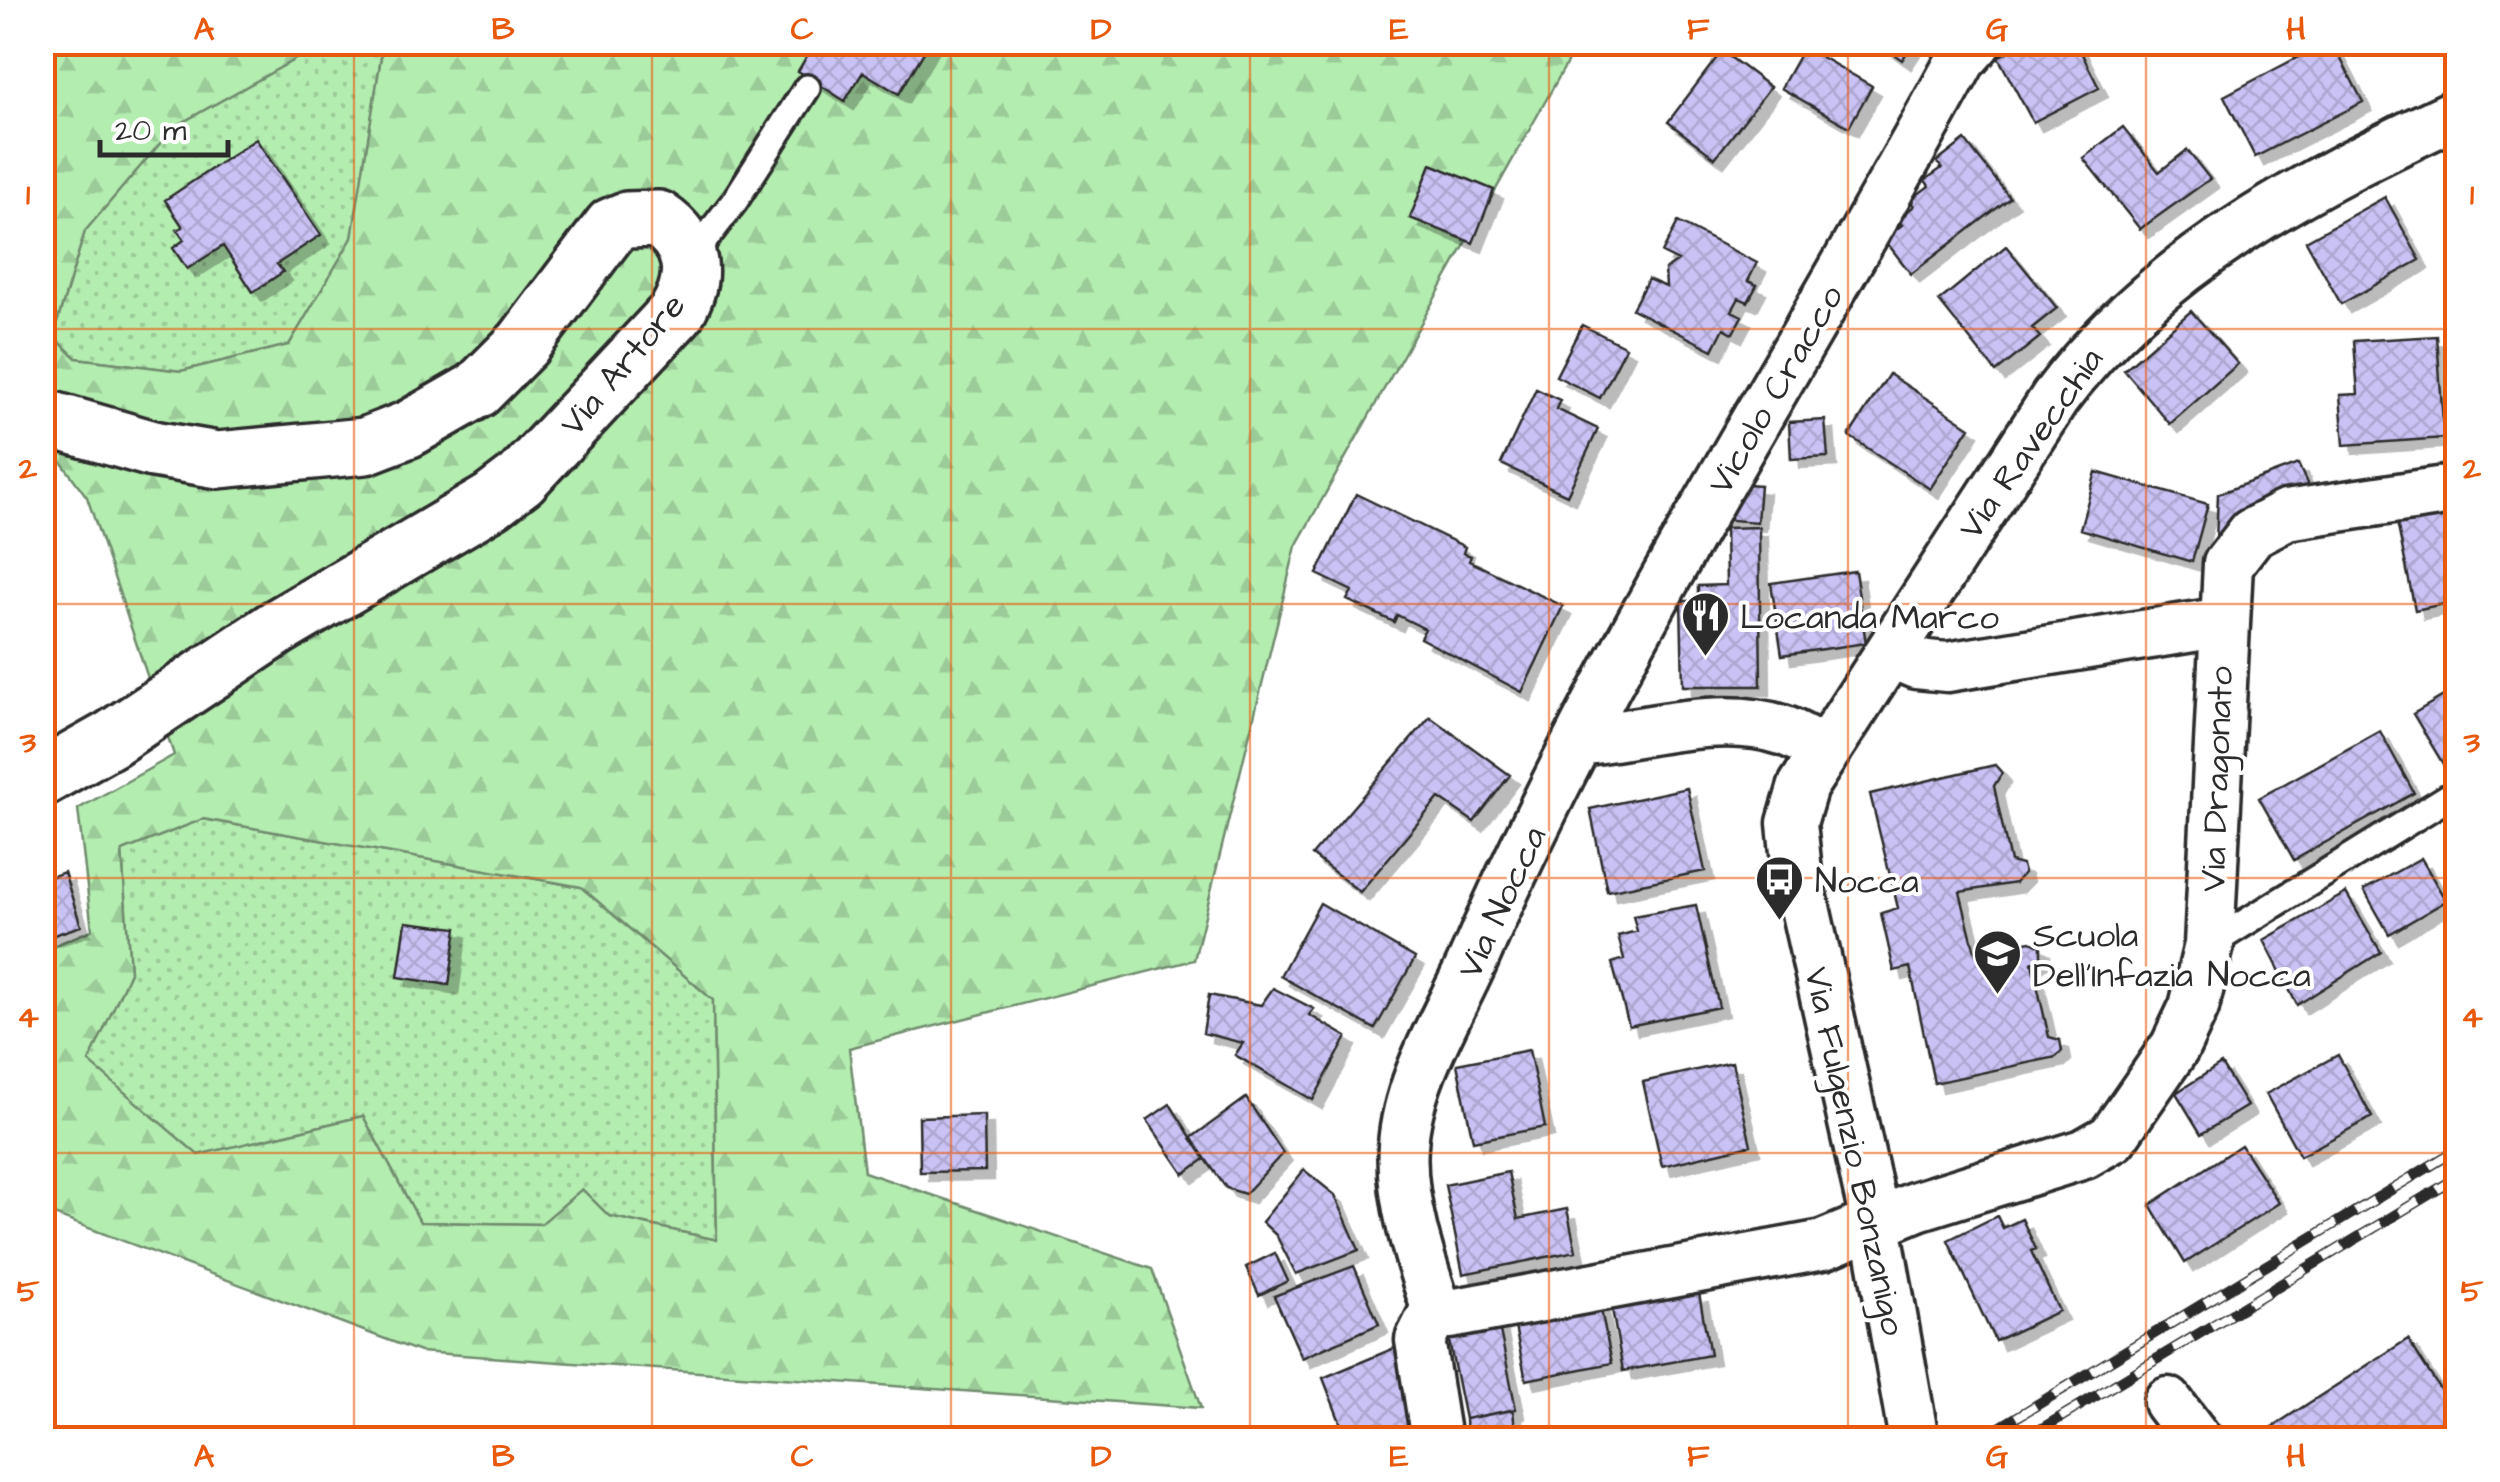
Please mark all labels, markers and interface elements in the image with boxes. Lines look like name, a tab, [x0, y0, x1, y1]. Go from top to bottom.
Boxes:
text: A	[194, 7, 215, 52]
text: B	[492, 7, 515, 52]
text: C	[791, 7, 814, 52]
text: D	[1091, 7, 1112, 52]
text: E	[1390, 7, 1409, 52]
text: F	[1687, 7, 1710, 52]
text: G	[1986, 7, 2009, 52]
text: H	[2286, 7, 2306, 52]
scale bar	[100, 95, 228, 157]
text: 20 m	[115, 110, 187, 152]
text: 1	[26, 172, 30, 217]
text: 1	[2470, 172, 2474, 217]
street label: Vicolo Cracco	[1697, 276, 1856, 503]
street label: Via Artore	[549, 283, 697, 447]
street label: Via Ravecchia	[1947, 338, 2116, 550]
text: 2	[18, 446, 38, 491]
text: 2	[2462, 446, 2482, 491]
restaurant icon: Locanda Marco	[1679, 590, 1731, 658]
place label: Locanda Marco	[1740, 593, 1999, 642]
street label: Via Dragonato	[2189, 665, 2248, 893]
text: 3	[19, 720, 37, 765]
text: 3	[2463, 720, 2481, 765]
street label: Via Nocca	[1446, 818, 1559, 987]
bus stop icon: Nocca	[1754, 854, 1806, 922]
place label: Nocca	[1815, 857, 1919, 906]
place label: Scuola Dell'Infazia Nocca	[2033, 911, 2311, 1000]
school or university icon: Scuola Dell'Infazia Nocca	[1972, 928, 2024, 996]
street label: Via Fulgenzio Bonzanigo	[1790, 963, 1918, 1341]
text: 4	[17, 995, 39, 1040]
text: 4	[2461, 995, 2483, 1040]
text: 5	[17, 1269, 40, 1314]
text: 5	[2461, 1269, 2484, 1314]
text: A	[194, 1434, 215, 1479]
text: B	[492, 1434, 515, 1479]
text: C	[791, 1434, 814, 1479]
text: D	[1091, 1434, 1112, 1479]
text: E	[1390, 1434, 1409, 1479]
text: F	[1687, 1434, 1710, 1479]
text: G	[1986, 1434, 2009, 1479]
text: H	[2286, 1434, 2306, 1479]

